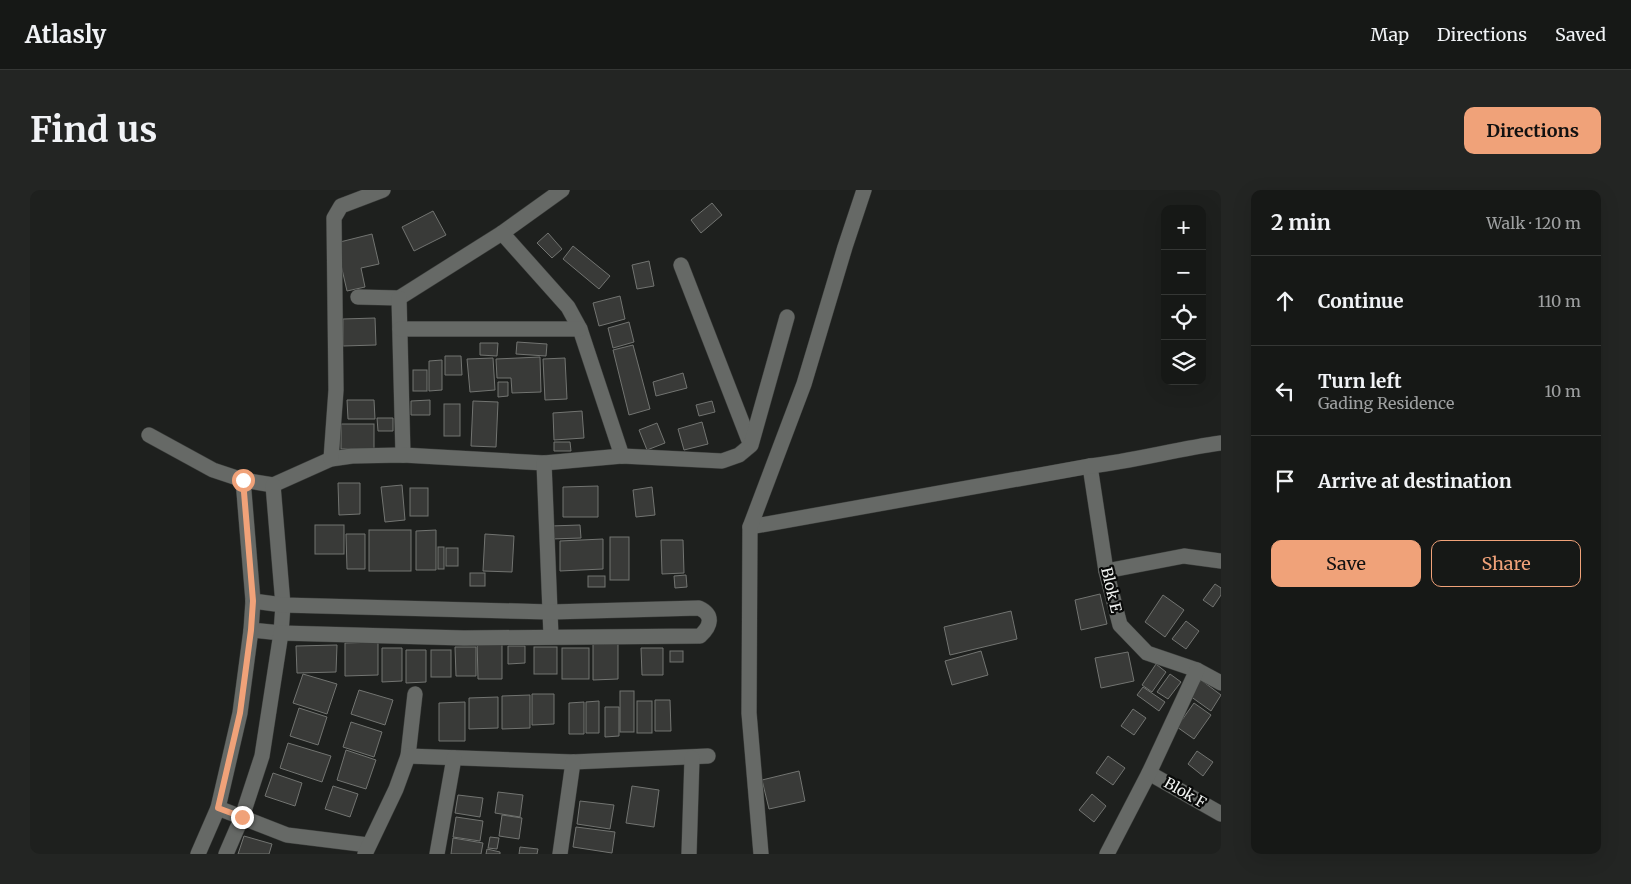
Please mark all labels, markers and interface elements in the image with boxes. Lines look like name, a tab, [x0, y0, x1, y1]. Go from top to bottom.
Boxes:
text: Atlasly	[25, 19, 106, 50]
text: Map	[1371, 23, 1409, 46]
text: Directions	[1437, 23, 1527, 46]
text: Saved	[1555, 23, 1606, 46]
button: Directions	[1464, 107, 1601, 154]
text: Find us	[30, 108, 157, 152]
map controls	[1161, 205, 1206, 385]
button: +	[1161, 205, 1206, 250]
text: 2 min	[1271, 209, 1331, 236]
text: Walk · 120 m	[1486, 213, 1581, 233]
button: −	[1161, 250, 1206, 295]
icon: ahead	[1271, 287, 1299, 315]
text: Continue	[1318, 289, 1404, 313]
text: 110 m	[1538, 291, 1581, 311]
button: locate	[1161, 295, 1206, 340]
button: layers	[1161, 340, 1206, 385]
text: Turn left	[1318, 369, 1402, 393]
icon: left	[1271, 377, 1299, 405]
text: 10 m	[1544, 381, 1581, 401]
text: Gading Residence	[1318, 393, 1454, 413]
icon: arrive	[1271, 467, 1299, 495]
route start	[232, 469, 255, 492]
text: Arrive at destination	[1318, 469, 1512, 493]
button: Save	[1271, 540, 1421, 587]
button: Share	[1431, 540, 1581, 587]
street label: Blok E	[1097, 565, 1126, 615]
street label: Blok F	[1161, 773, 1210, 812]
route end	[231, 806, 254, 829]

